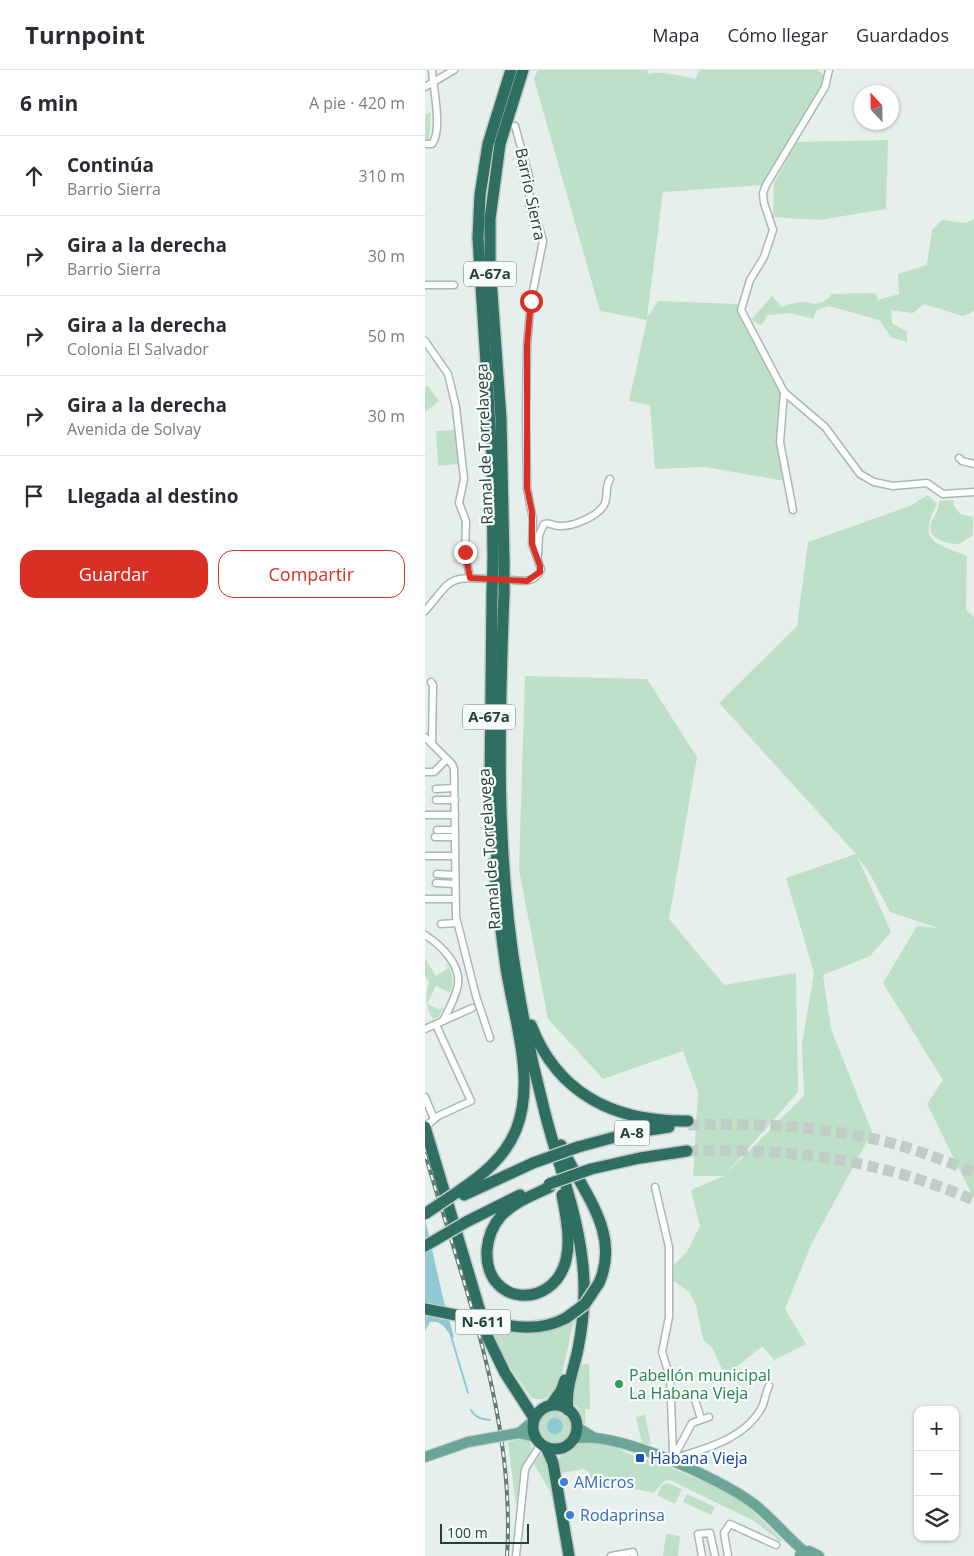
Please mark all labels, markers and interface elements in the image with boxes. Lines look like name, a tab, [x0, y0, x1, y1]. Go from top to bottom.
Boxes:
text: Turnpoint	[25, 18, 145, 51]
text: Mapa	[652, 23, 699, 47]
text: Cómo llegar	[727, 23, 828, 47]
text: Guardados	[856, 23, 949, 47]
north arrow	[854, 85, 899, 130]
text: 6 min	[20, 89, 78, 117]
text: A pie · 420 m	[309, 92, 405, 114]
street label: Barrio Sierra	[510, 146, 552, 242]
text: Continúa	[67, 152, 154, 178]
icon: ahead	[20, 162, 48, 190]
text: 310 m	[359, 165, 405, 187]
text: Barrio Sierra	[67, 178, 161, 200]
text: Gira a la derecha	[67, 232, 227, 258]
icon: right	[20, 242, 48, 270]
text: 30 m	[368, 245, 405, 267]
text: Barrio Sierra	[67, 258, 161, 280]
road number: A-67a	[464, 262, 516, 286]
route start	[520, 290, 543, 313]
text: Gira a la derecha	[67, 312, 227, 338]
icon: right	[20, 322, 48, 350]
text: 50 m	[368, 325, 405, 347]
text: Colonia El Salvador	[67, 338, 209, 360]
street label: Ramal de Torrelavega	[470, 363, 498, 525]
text: Gira a la derecha	[67, 392, 227, 418]
icon: right	[20, 402, 48, 430]
text: 30 m	[368, 405, 405, 427]
text: Avenida de Solvay	[67, 418, 201, 440]
icon: arrive	[20, 482, 48, 510]
text: Llegada al destino	[67, 483, 239, 509]
route end	[454, 541, 477, 564]
button: Guardar	[20, 550, 208, 598]
button: Compartir	[218, 550, 405, 598]
road number: A-67a	[463, 704, 515, 730]
street label: Ramal de Torrelavega	[472, 768, 506, 930]
road number: A-8	[615, 1120, 649, 1146]
road number: N-611	[455, 1310, 511, 1334]
place label: Pabellón municipal La Habana Vieja	[629, 1364, 771, 1404]
marker: Pabellón municipal La Habana Vieja	[613, 1378, 625, 1390]
map controls	[914, 1406, 959, 1541]
button: +	[914, 1406, 959, 1451]
place label: Habana Vieja	[650, 1447, 748, 1469]
button: −	[914, 1451, 959, 1496]
marker: Habana Vieja	[634, 1452, 646, 1464]
place label: AMicros	[574, 1471, 634, 1493]
marker: AMicros	[558, 1476, 570, 1488]
button: layers	[914, 1496, 959, 1541]
place label: Rodaprinsa	[580, 1504, 665, 1526]
marker: Rodaprinsa	[564, 1509, 576, 1521]
scale bar	[440, 1521, 529, 1544]
text: 100 m	[447, 1523, 488, 1542]

